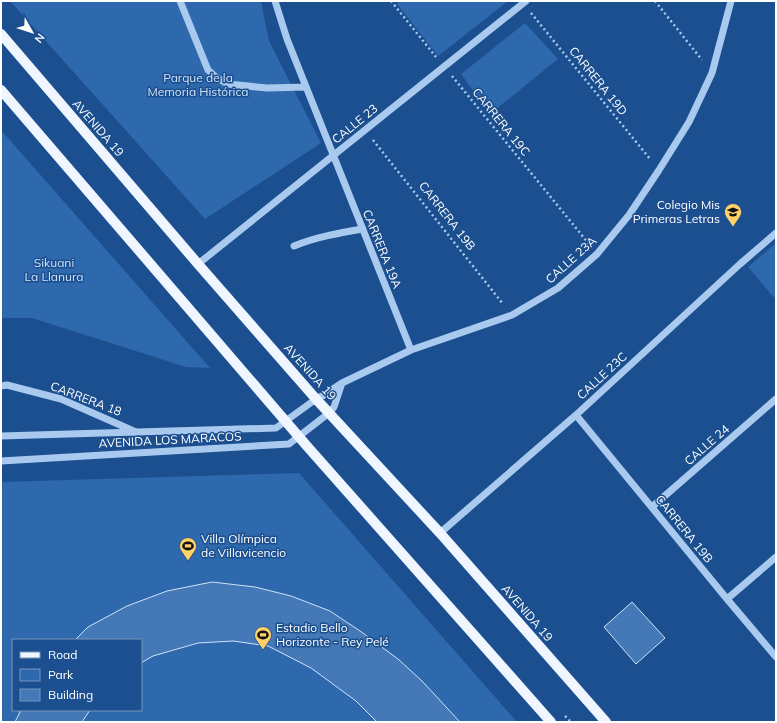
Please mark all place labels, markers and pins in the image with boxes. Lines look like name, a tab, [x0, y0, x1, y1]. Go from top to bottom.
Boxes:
place label: Colegio Mis Primeras Letras	[633, 197, 720, 226]
school or university icon: Colegio Mis Primeras Letras	[723, 202, 743, 227]
place label: Villa Olímpica de Villavicencio	[201, 531, 286, 560]
sports icon: Villa Olímpica de Villavicencio	[178, 536, 198, 561]
place label: Estadio Bello Horizonte - Rey Pelé	[276, 620, 389, 649]
sports icon: Estadio Bello Horizonte - Rey Pelé	[253, 625, 273, 650]

